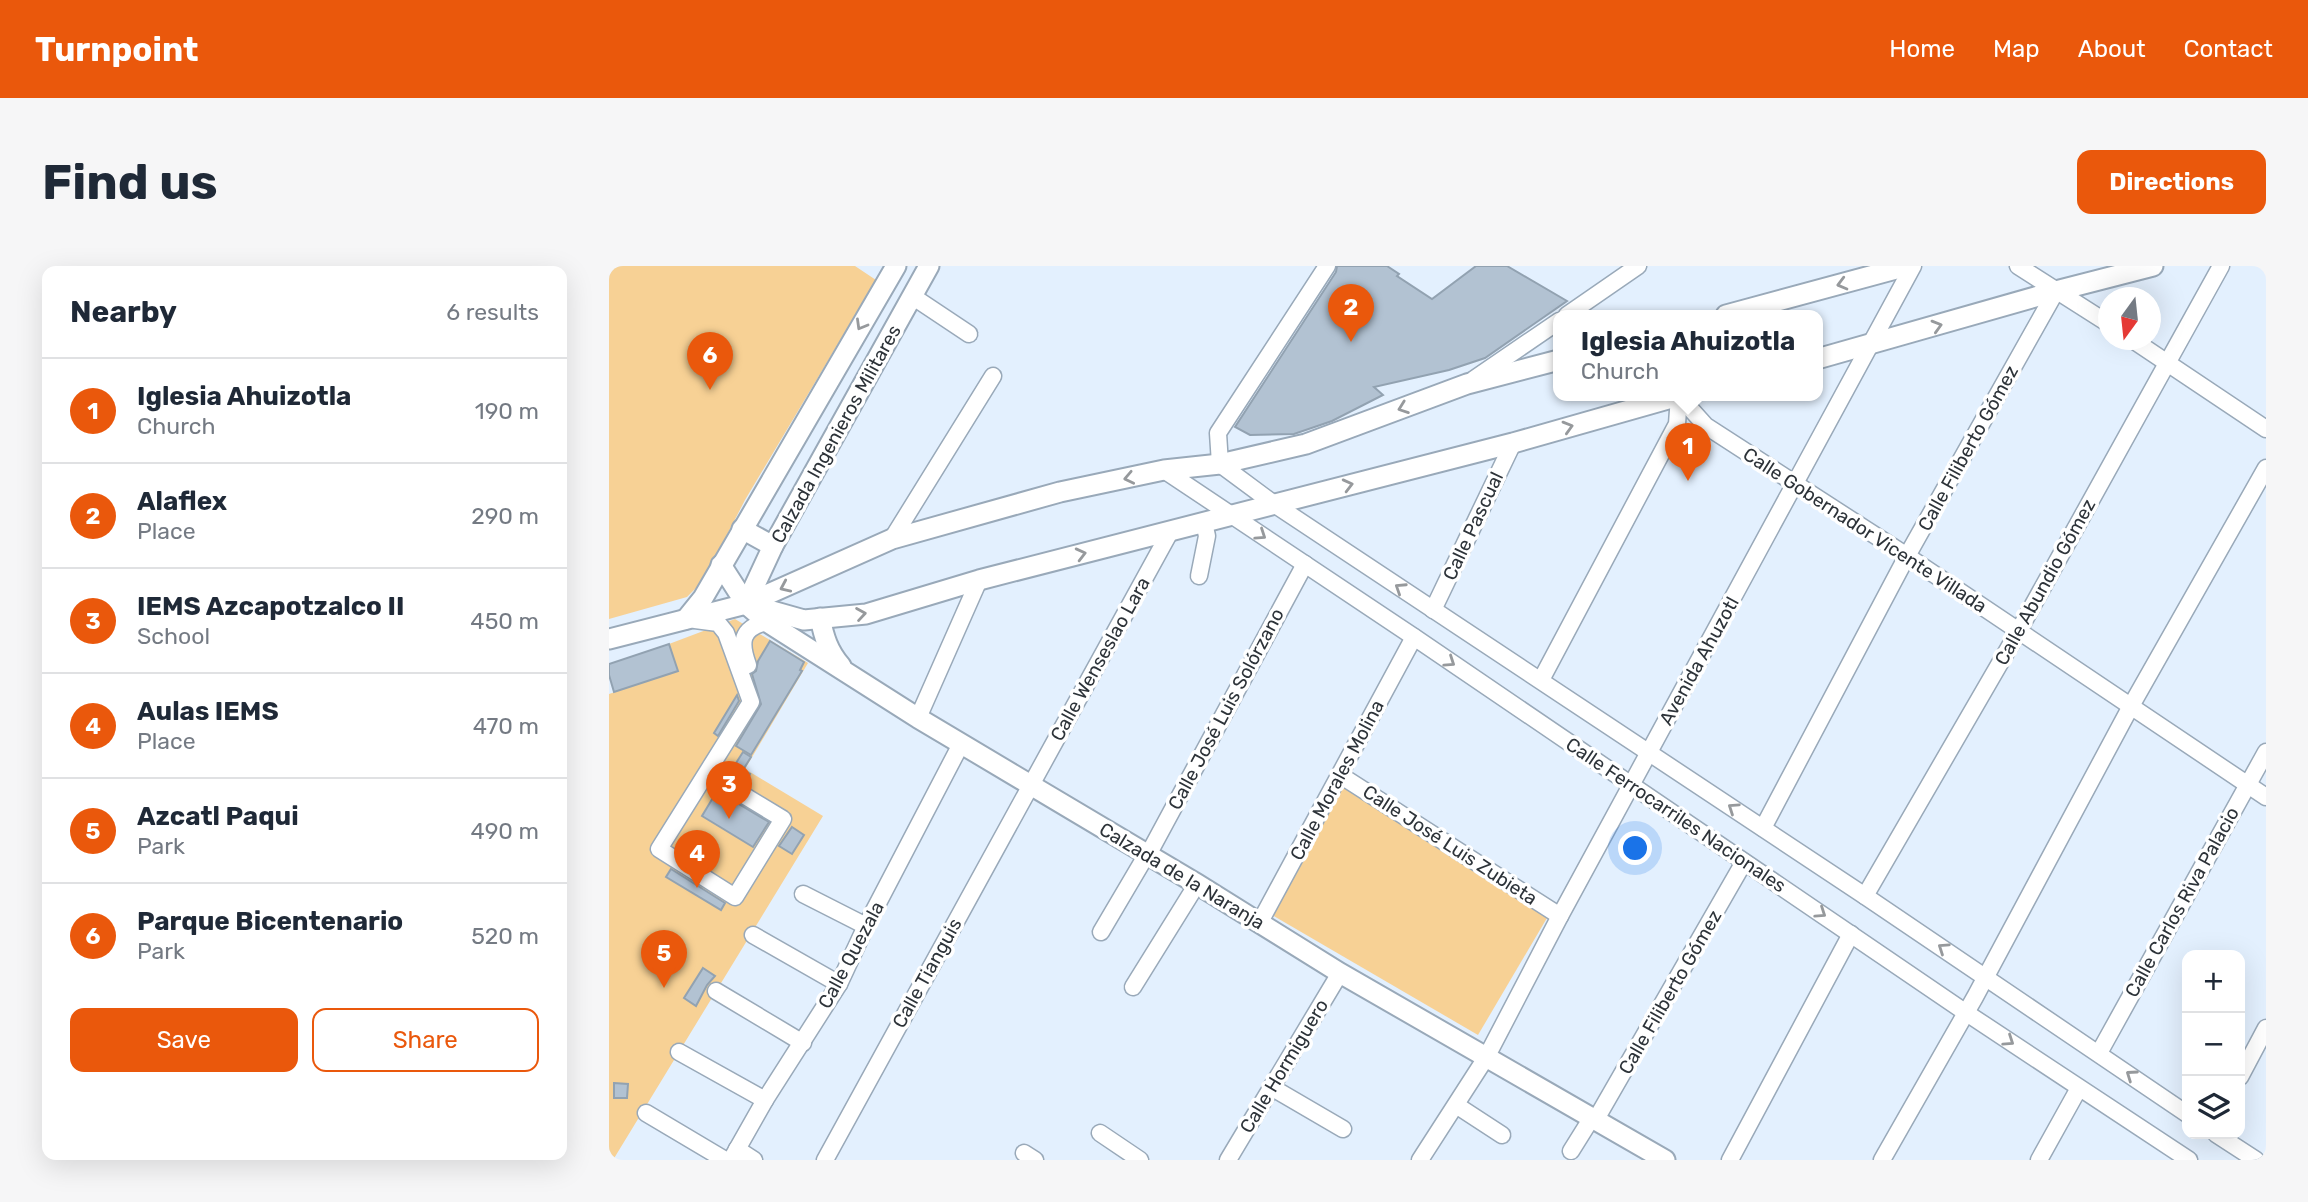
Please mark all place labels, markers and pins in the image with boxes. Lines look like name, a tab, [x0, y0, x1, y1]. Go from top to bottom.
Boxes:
pin: 2	[1328, 284, 1374, 342]
pin: 6	[687, 332, 733, 390]
pin: 1	[1665, 423, 1711, 481]
pin: 3	[706, 761, 752, 819]
pin: 4	[674, 830, 720, 888]
pin: 5	[641, 930, 687, 988]

